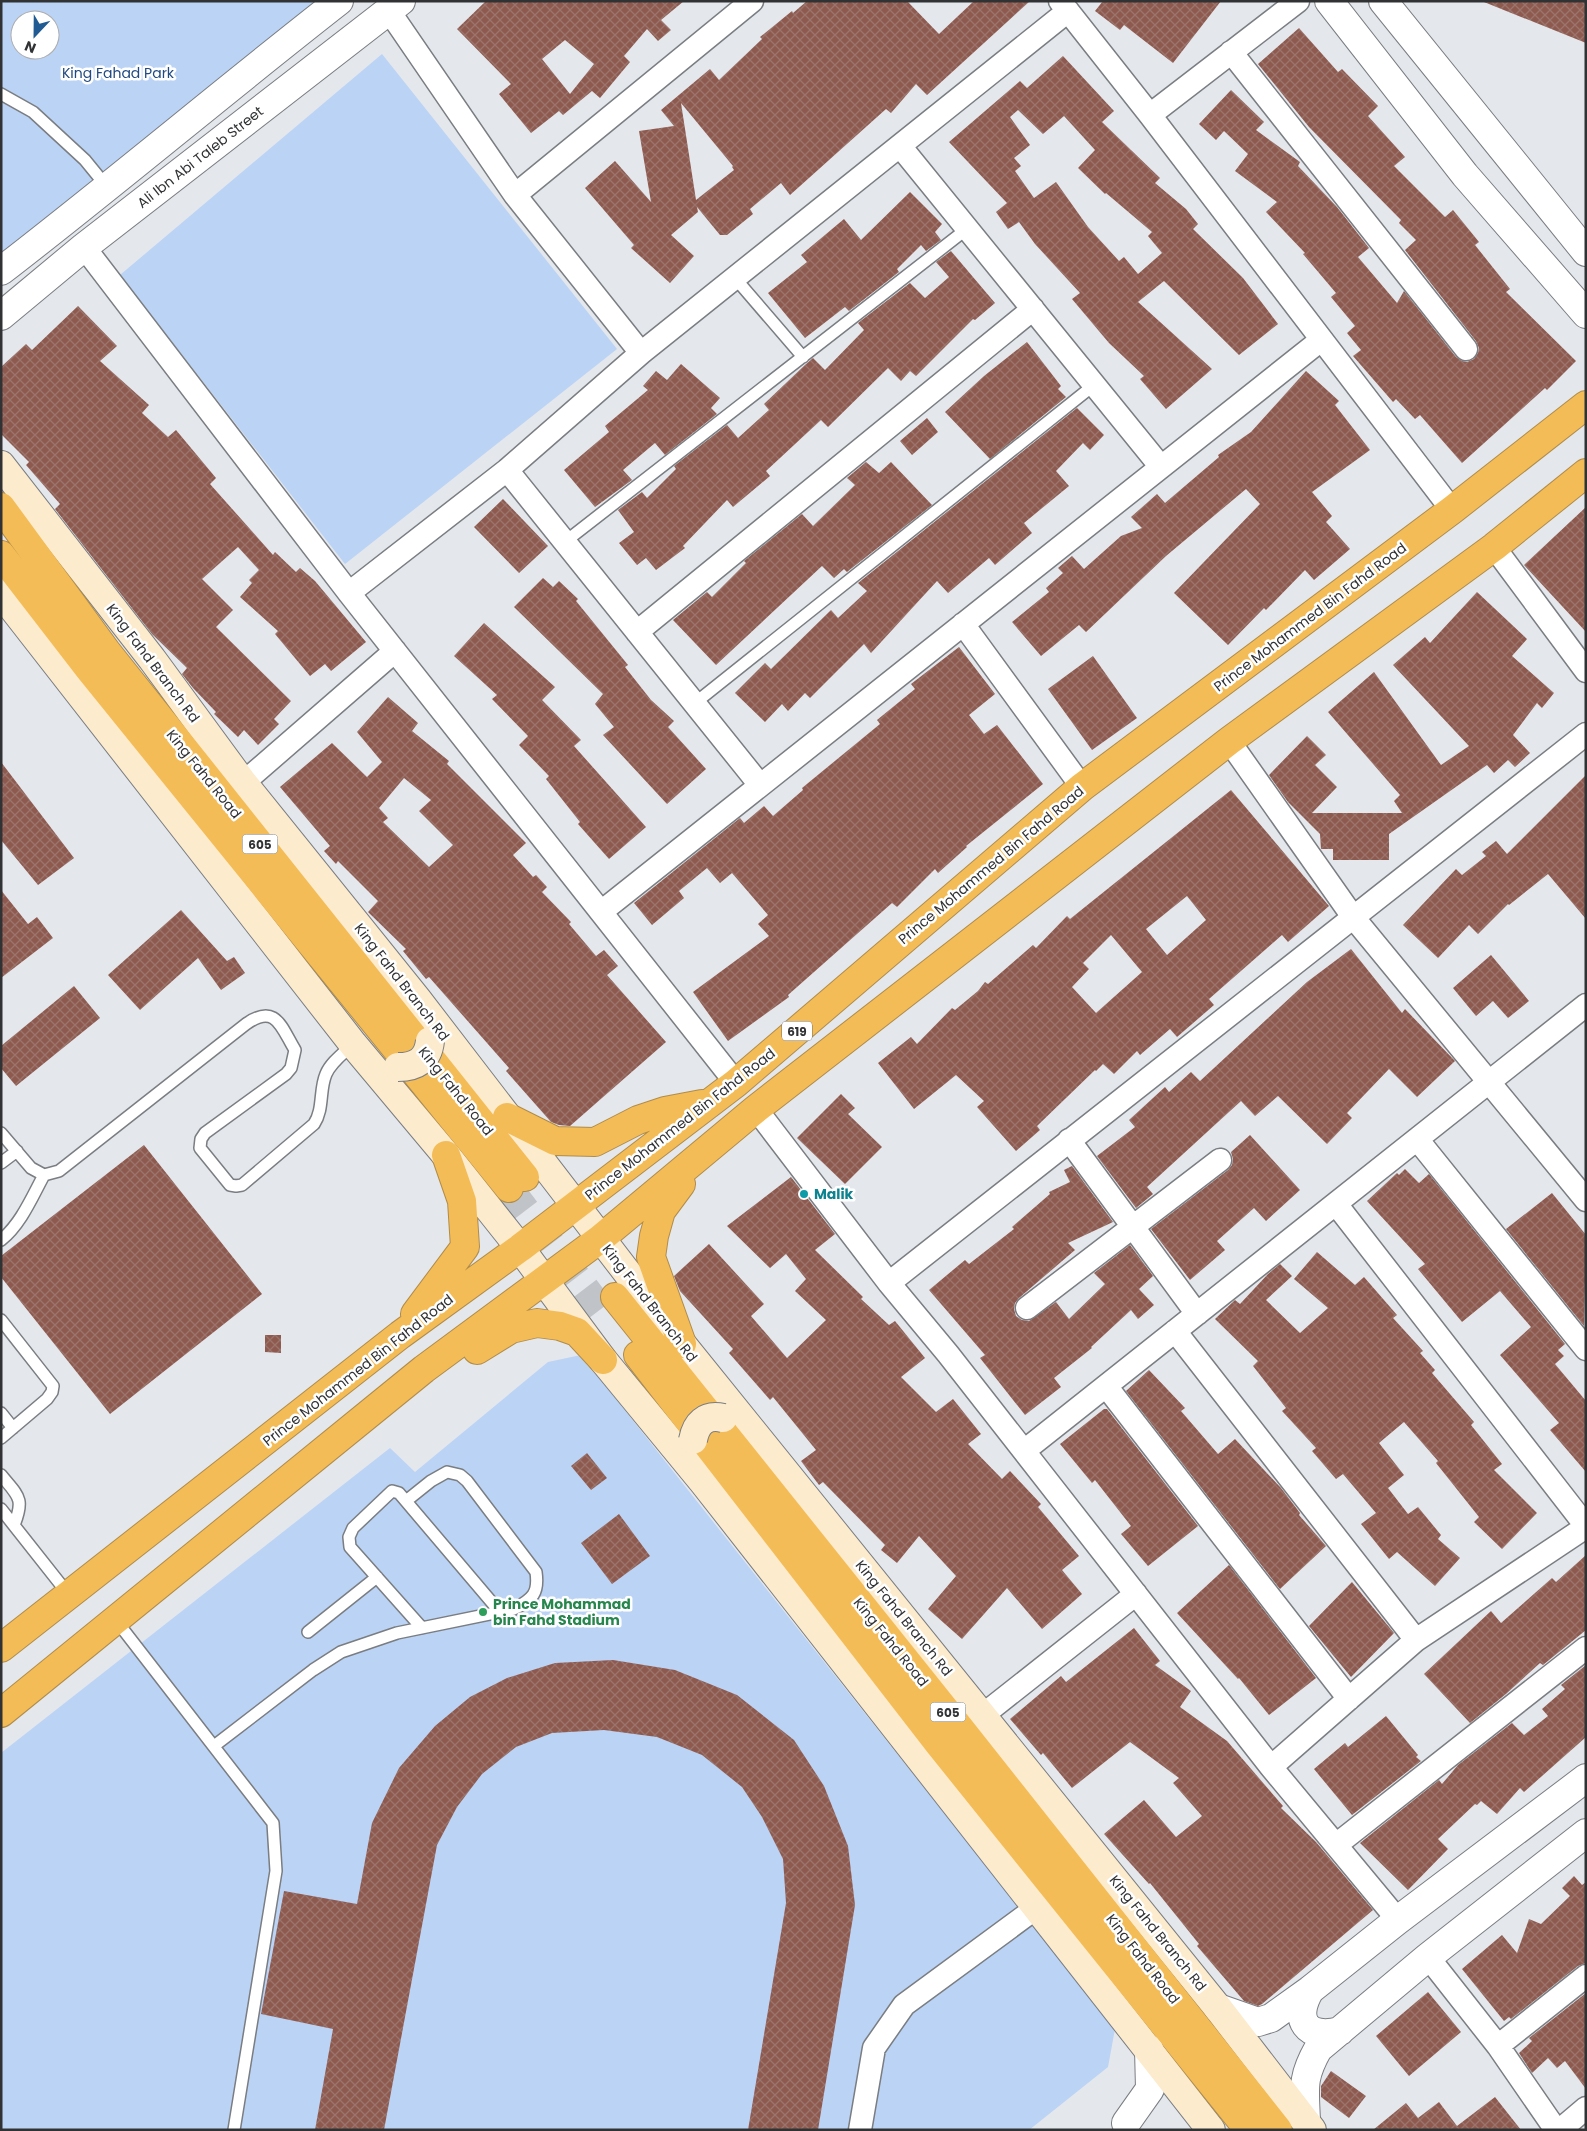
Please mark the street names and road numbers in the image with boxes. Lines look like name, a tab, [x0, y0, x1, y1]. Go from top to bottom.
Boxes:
street label: Ali Ibn Abi Taleb Street	[133, 101, 267, 213]
street label: Prince Mohammed Bin Fahd Road	[1209, 538, 1411, 696]
street label: King Fahd Branch Rd	[102, 599, 204, 727]
street label: King Fahd Road	[162, 725, 246, 823]
street label: Prince Mohammed Bin Fahd Road	[894, 781, 1088, 949]
road number: 605	[242, 834, 278, 854]
street label: King Fahd Branch Rd	[350, 919, 454, 1045]
road number: 619	[782, 1021, 812, 1040]
street label: King Fahd Road	[414, 1042, 498, 1140]
street label: Prince Mohammed Bin Fahd Road	[581, 1043, 779, 1205]
street label: King Fahd Branch Rd	[598, 1240, 702, 1366]
street label: Prince Mohammed Bin Fahd Road	[259, 1289, 457, 1451]
street label: King Fahd Branch Rd	[851, 1556, 957, 1680]
street label: King Fahd Road	[849, 1593, 933, 1691]
road number: 605	[930, 1702, 966, 1721]
street label: King Fahd Branch Rd	[1105, 1871, 1211, 1995]
street label: King Fahd Road	[1102, 1910, 1184, 2008]

